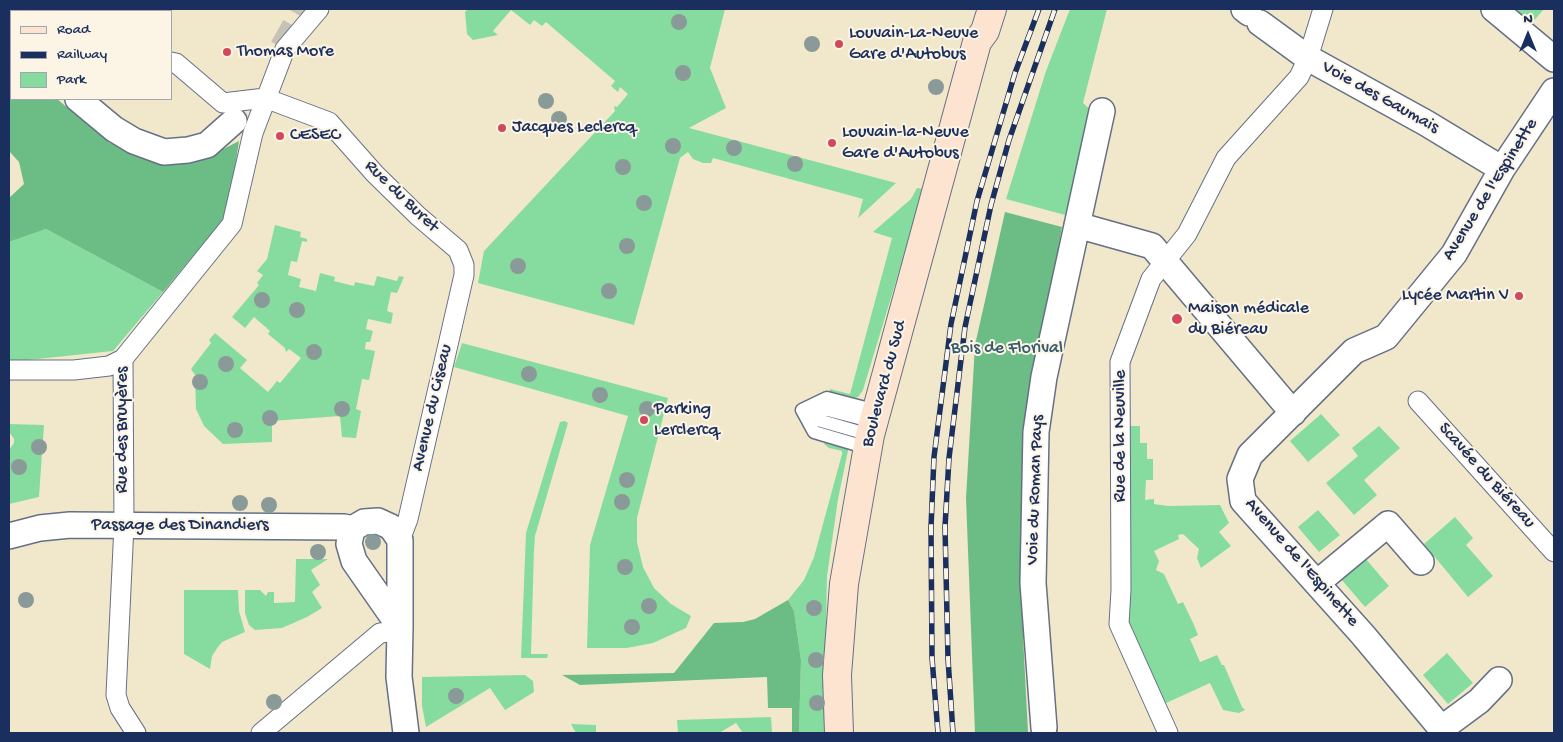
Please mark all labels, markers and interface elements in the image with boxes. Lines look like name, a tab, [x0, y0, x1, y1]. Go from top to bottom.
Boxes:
legend	[10, 10, 172, 100]
north arrow	[1503, 10, 1553, 60]
text: N	[1523, 11, 1533, 28]
text: Road	[57, 21, 90, 39]
place label: Louvain-La-Neuve Gare d'Autobus	[849, 23, 978, 66]
marker: Louvain-La-Neuve Gare d'Autobus	[833, 38, 845, 50]
place label: Thomas More	[237, 41, 334, 63]
text: Railway	[57, 46, 107, 64]
marker: Thomas More	[221, 46, 233, 58]
street label: Voie des Gaumais	[1318, 57, 1442, 139]
text: Park	[57, 71, 86, 89]
street label: Avenue de l'Espinette	[1439, 115, 1543, 265]
place label: Jacques Leclercq	[512, 117, 636, 139]
marker: Jacques Leclercq	[496, 122, 508, 134]
place label: Louvain-la-Neuve Gare d'Autobus	[842, 122, 969, 164]
place label: CESEC	[290, 125, 340, 147]
marker: CESEC	[274, 130, 286, 142]
marker: Louvain-la-Neuve Gare d'Autobus	[826, 137, 838, 149]
street label: Rue du Buret	[359, 156, 443, 238]
place label: Lycée Martin V	[1402, 285, 1509, 307]
marker: Lycée Martin V	[1513, 290, 1525, 302]
place label: Maison médicale du Biéreau	[1188, 298, 1309, 340]
marker: Maison médicale du Biéreau	[1170, 312, 1184, 326]
street label: Boulevard du Sud	[858, 318, 912, 450]
park label: Bois de Florival	[951, 338, 1063, 360]
street label: Avenue du Ciseau	[408, 342, 458, 474]
street label: Rue des Bruyères	[112, 367, 134, 493]
street label: Rue de la Neuville	[1110, 370, 1132, 502]
place label: Parking Lerclercq	[654, 399, 719, 442]
marker: Parking Lerclercq	[638, 414, 650, 426]
street label: Voie du Roman Pays	[1023, 415, 1049, 565]
street label: Scavée du Biéreau	[1433, 419, 1539, 533]
street label: Avenue de l'Espinette	[1239, 494, 1363, 632]
street label: Passage des Dinandiers	[91, 515, 269, 537]

